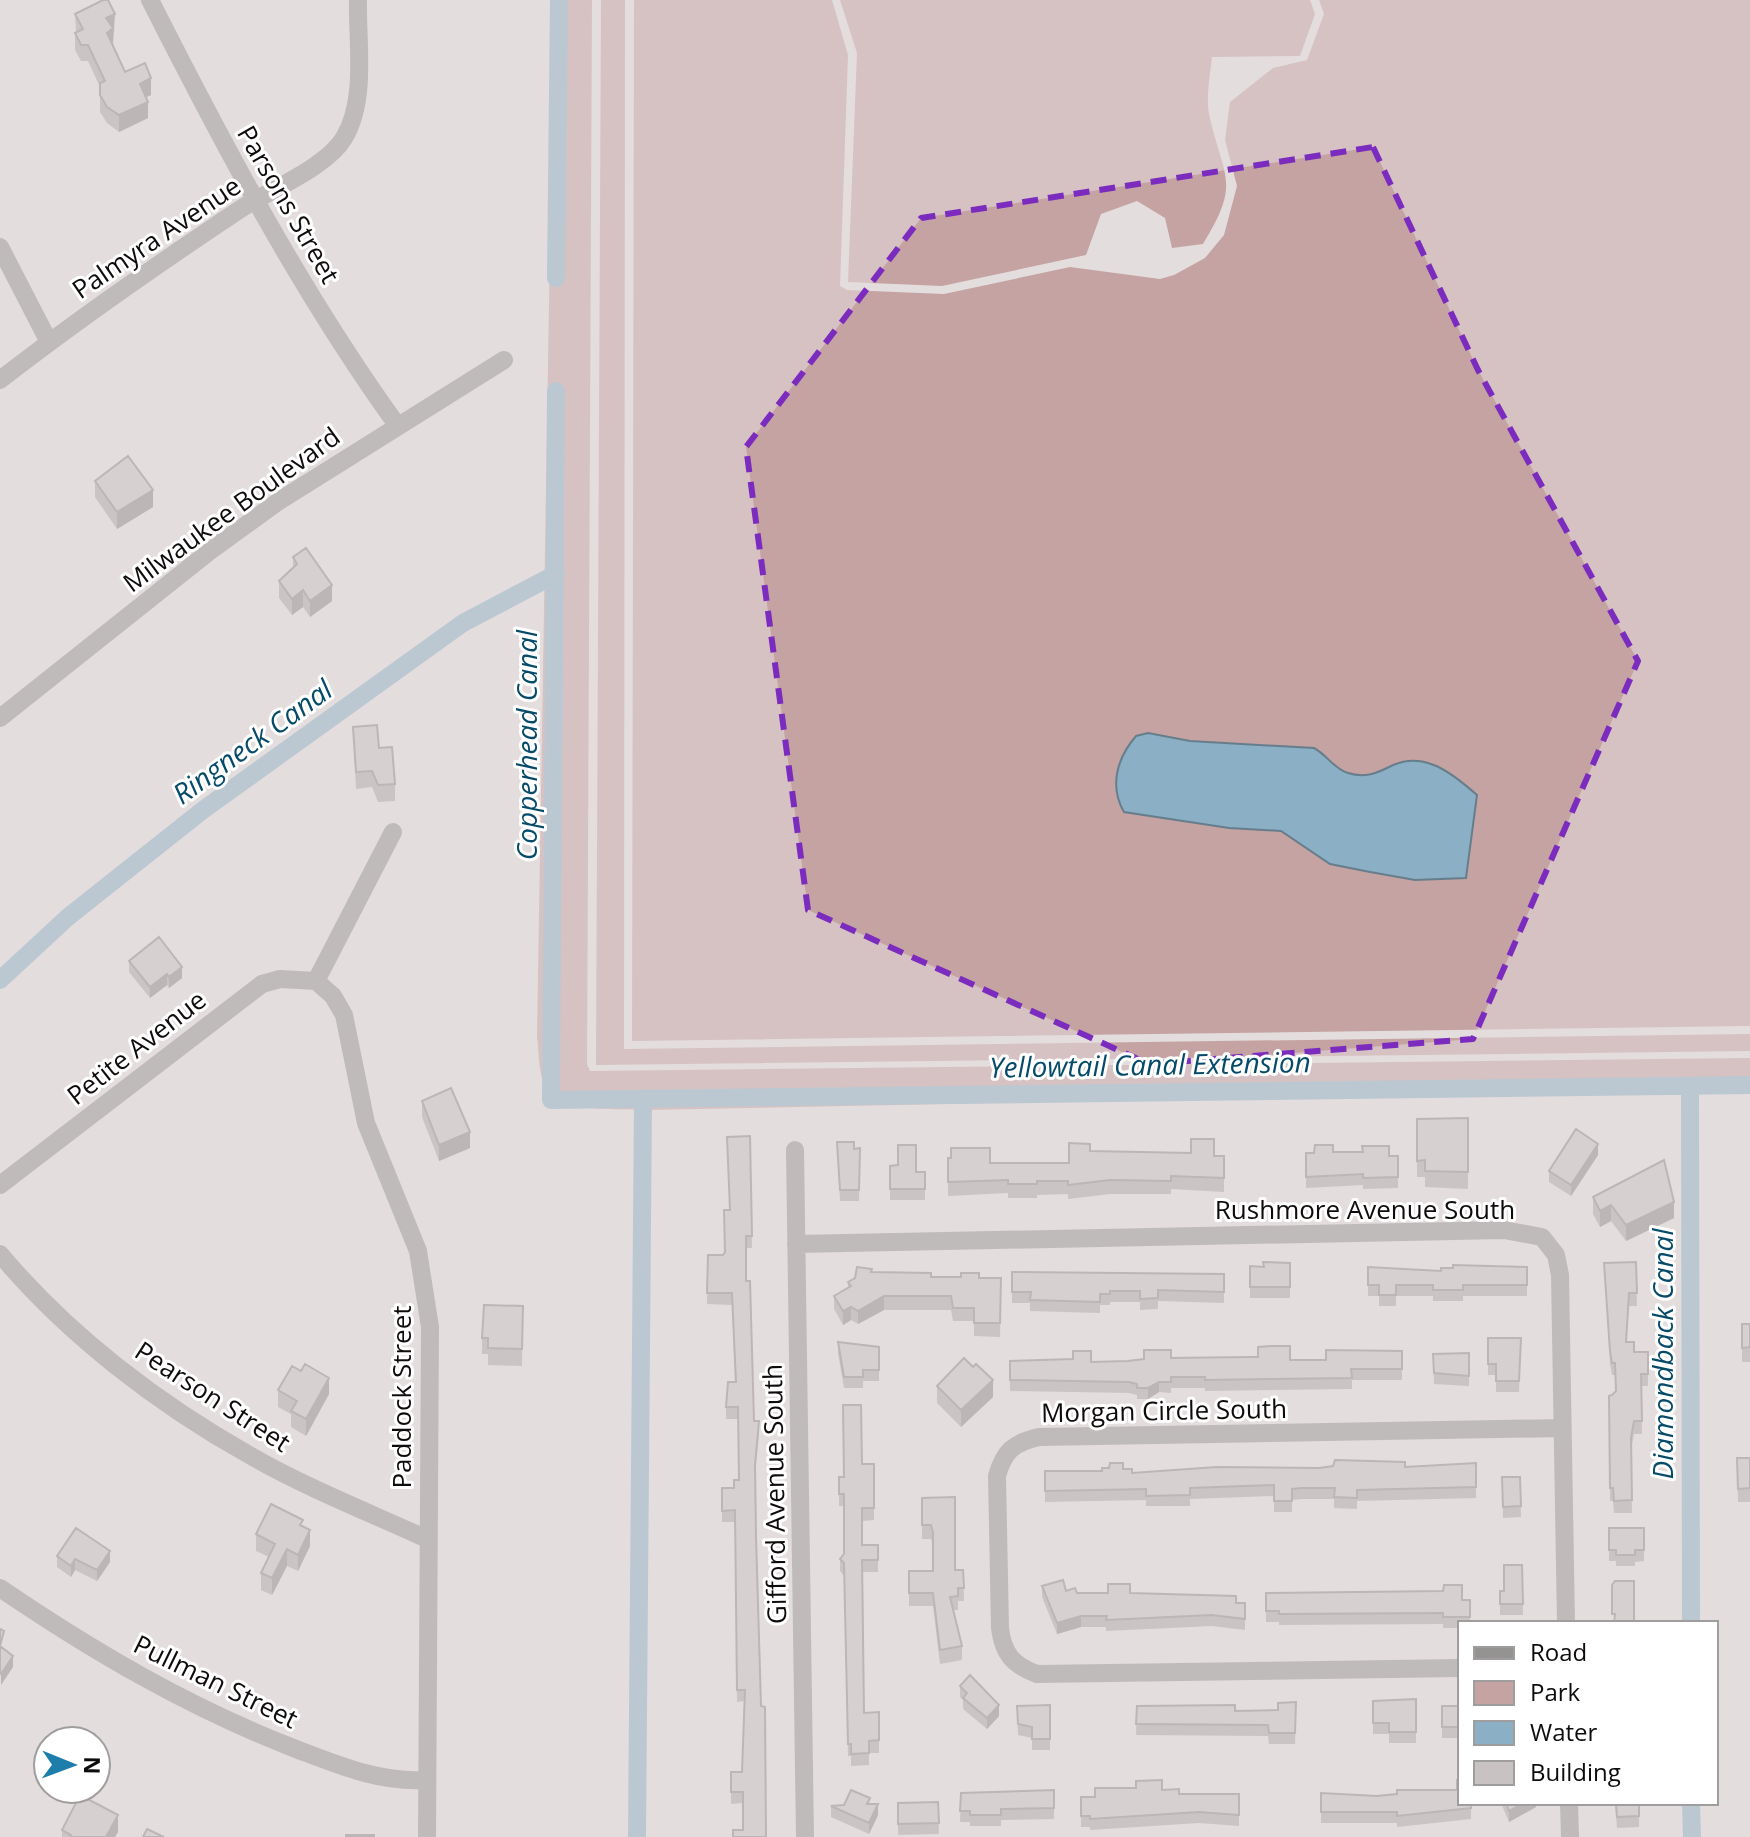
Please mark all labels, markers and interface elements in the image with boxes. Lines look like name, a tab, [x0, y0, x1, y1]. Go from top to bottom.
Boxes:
street label: Parsons Street	[229, 119, 349, 289]
street label: Palmyra Avenue	[65, 167, 247, 307]
street label: Milwaukee Boulevard	[115, 418, 347, 600]
water label: Copperhead Canal	[507, 629, 545, 860]
water label: Ringneck Canal	[164, 670, 340, 812]
street label: Petite Avenue	[59, 981, 213, 1113]
water label: Yellowtail Canal Extension	[989, 1042, 1311, 1086]
street label: Rushmore Avenue South	[1215, 1191, 1515, 1227]
water label: Diamondback Canal	[1643, 1228, 1681, 1480]
street label: Paddock Street	[383, 1305, 419, 1489]
street label: Pearson Street	[128, 1332, 298, 1460]
street label: Gifford Avenue South	[754, 1364, 794, 1624]
street label: Morgan Circle South	[1041, 1390, 1287, 1430]
legend	[1458, 1621, 1718, 1805]
street label: Pullman Street	[128, 1626, 304, 1736]
text: Road	[1530, 1635, 1587, 1668]
text: Park	[1530, 1675, 1581, 1708]
text: Water	[1530, 1715, 1598, 1748]
north arrow	[32, 1725, 112, 1805]
text: Building	[1530, 1755, 1621, 1788]
text: N	[78, 1756, 108, 1775]

